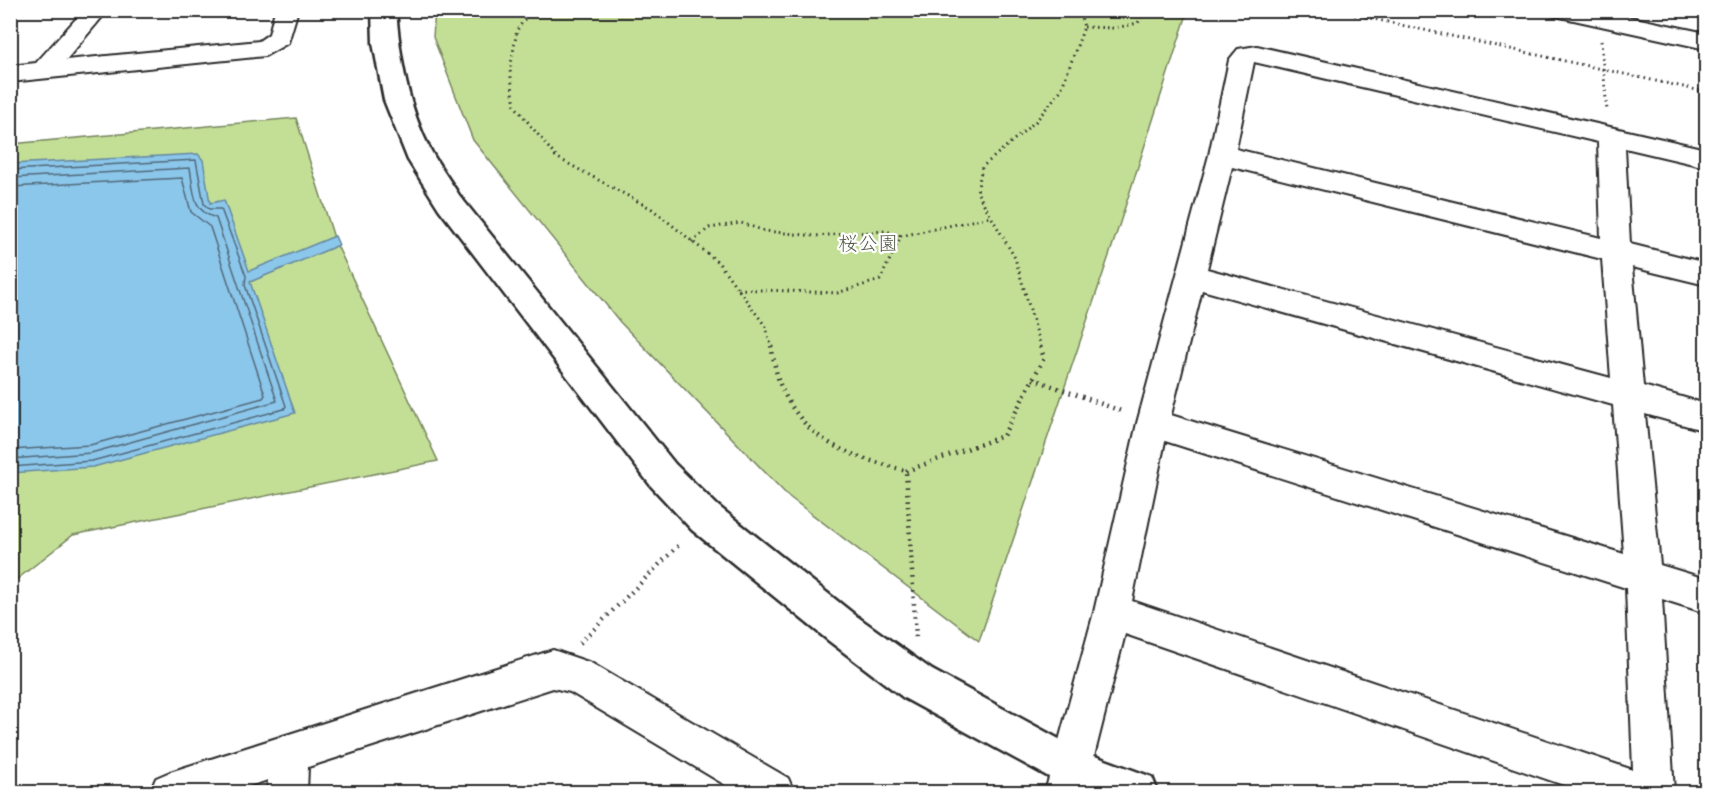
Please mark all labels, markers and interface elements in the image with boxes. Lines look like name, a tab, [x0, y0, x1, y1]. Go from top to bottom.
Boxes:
park label: 桜公園	[838, 229, 898, 261]

